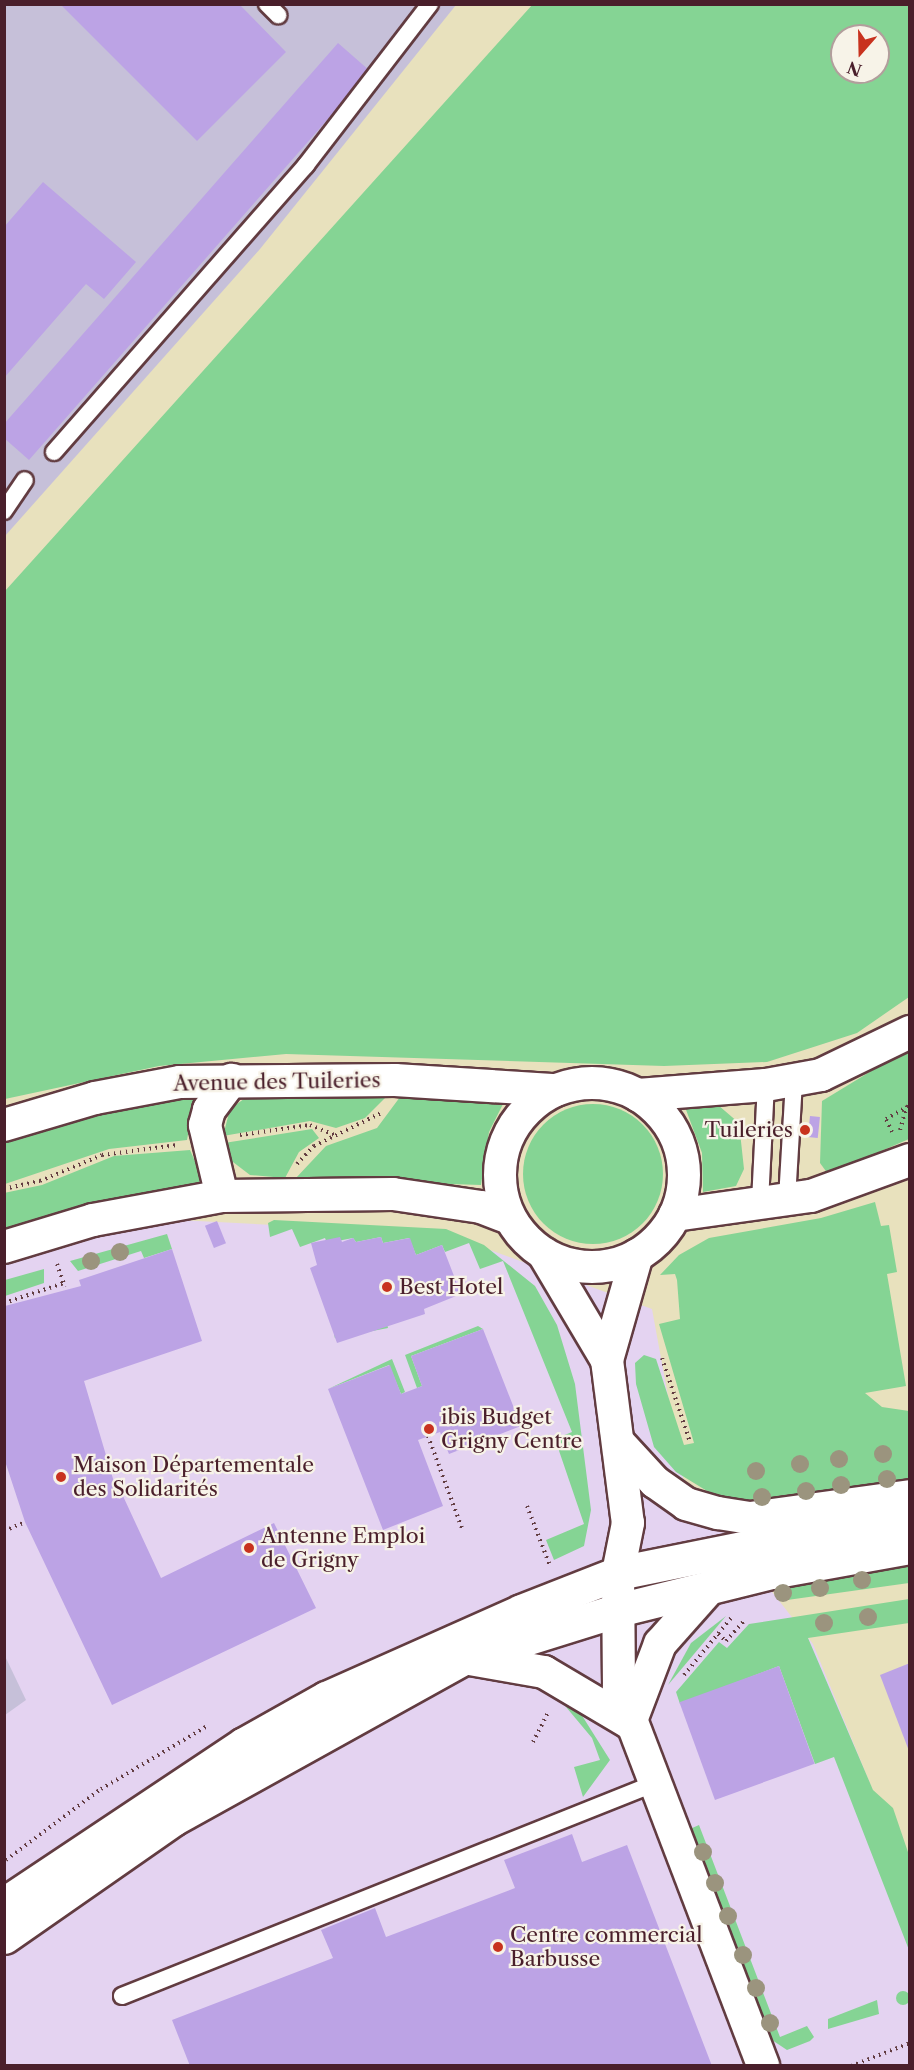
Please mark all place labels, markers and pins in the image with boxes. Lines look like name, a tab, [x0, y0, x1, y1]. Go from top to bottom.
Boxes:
place label: Tuileries	[705, 1117, 793, 1143]
marker: Tuileries	[798, 1123, 812, 1137]
place label: Best Hotel	[399, 1274, 503, 1300]
marker: Best Hotel	[380, 1280, 394, 1294]
place label: ibis Budget Grigny Centre	[441, 1404, 583, 1454]
marker: ibis Budget Grigny Centre	[422, 1422, 436, 1436]
place label: Maison Départementale des Solidarités	[73, 1452, 314, 1502]
marker: Maison Départementale des Solidarités	[54, 1470, 68, 1484]
place label: Antenne Emploi de Grigny	[261, 1523, 425, 1573]
marker: Antenne Emploi de Grigny	[242, 1541, 256, 1555]
place label: Centre commercial Barbusse	[510, 1922, 703, 1972]
marker: Centre commercial Barbusse	[491, 1940, 505, 1954]

